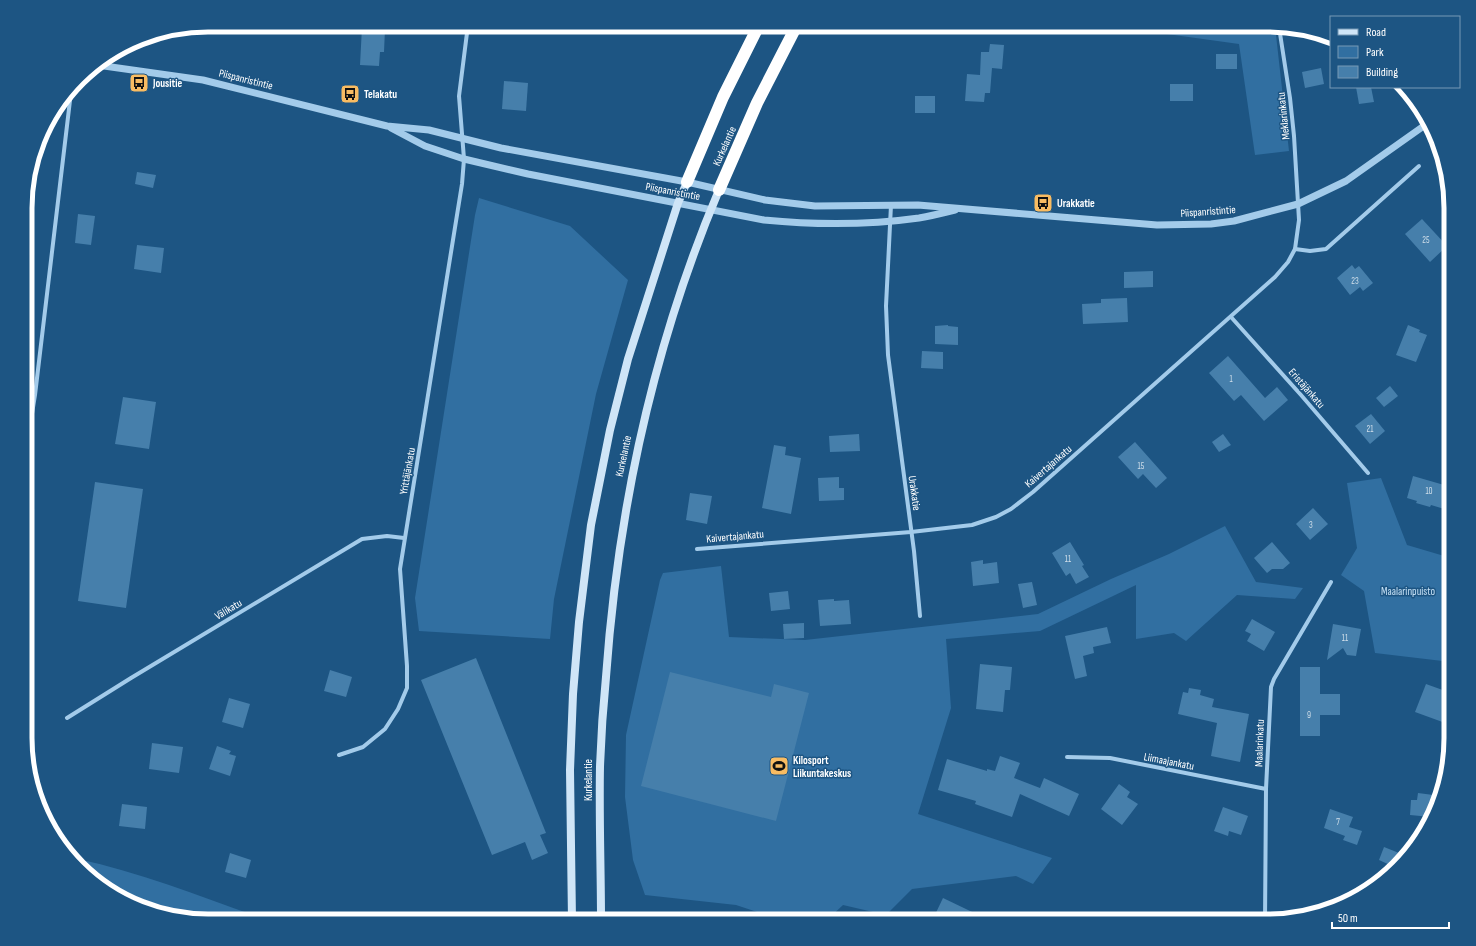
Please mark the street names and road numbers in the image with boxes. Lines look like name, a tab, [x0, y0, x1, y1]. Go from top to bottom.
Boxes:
street label: Piispanristintie	[217, 66, 274, 92]
street label: Meklarinkatu	[1274, 91, 1292, 140]
street label: Kurkelantie	[710, 124, 739, 168]
street label: Piispanristintie	[645, 180, 701, 203]
street label: Piispanristintie	[1180, 203, 1236, 220]
street label: Eristäjänkatu	[1286, 366, 1328, 411]
street label: Kurkelantie	[613, 434, 634, 478]
street label: Kaivertajankatu	[1022, 442, 1075, 490]
street label: Yrittäjänkatu	[397, 446, 418, 496]
street label: Urakkatie	[906, 475, 923, 511]
street label: Kaivertajankatu	[706, 527, 765, 545]
street label: Välikatu	[212, 596, 245, 623]
street label: Maalarinkatu	[1252, 719, 1267, 767]
street label: Liimaajankatu	[1143, 750, 1196, 773]
street label: Kurkelantie	[582, 759, 595, 801]

